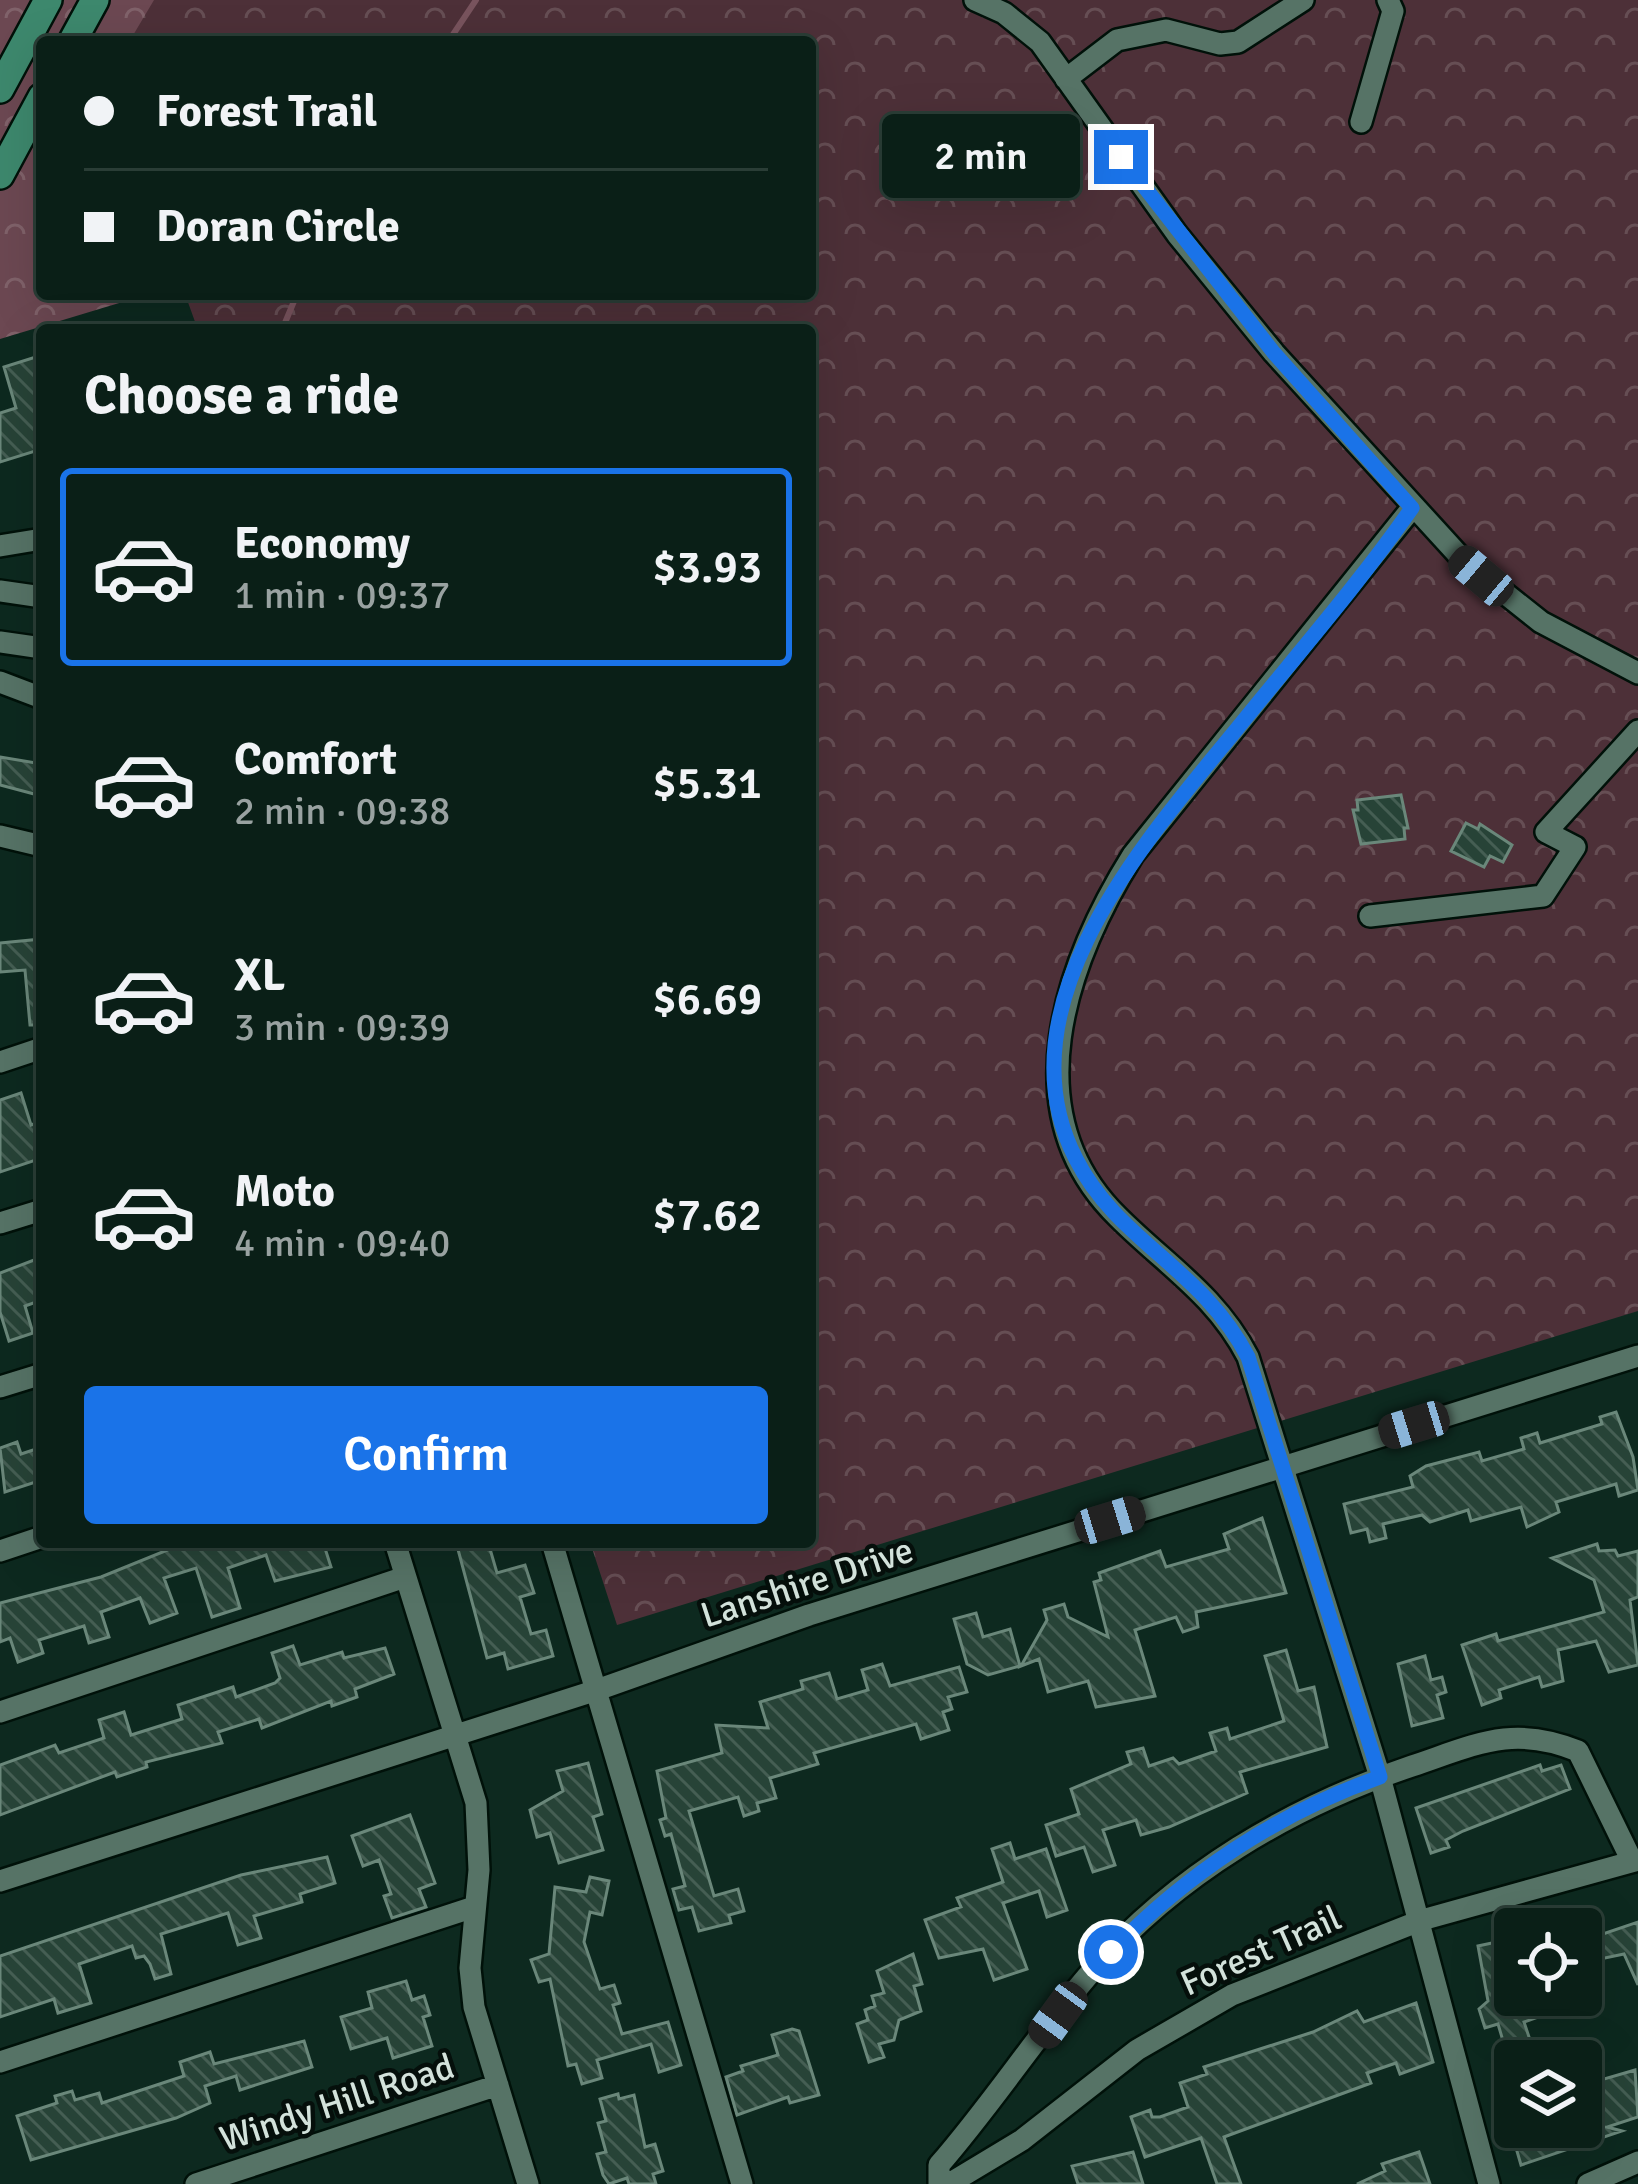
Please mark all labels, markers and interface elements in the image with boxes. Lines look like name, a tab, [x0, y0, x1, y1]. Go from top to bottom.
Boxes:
text: Forest Trail	[156, 84, 377, 139]
callout: 2 min	[881, 115, 1079, 199]
route end	[1094, 130, 1148, 184]
text: 2 min	[934, 132, 1028, 180]
text: Doran Circle	[156, 199, 400, 254]
text: Choose a ride	[84, 362, 399, 429]
icon: car	[90, 513, 198, 621]
text: Economy	[234, 516, 410, 571]
car	[1442, 539, 1520, 613]
text: $3.93	[652, 540, 762, 595]
text: 1 min · 09:37	[234, 571, 450, 619]
icon: car	[90, 729, 198, 837]
text: Comfort	[234, 732, 397, 787]
text: $5.31	[652, 756, 762, 811]
text: 2 min · 09:38	[234, 787, 450, 835]
icon: car	[90, 945, 198, 1053]
text: XL	[234, 948, 285, 1003]
text: $6.69	[652, 972, 762, 1027]
text: 3 min · 09:39	[234, 1003, 450, 1051]
icon: car	[90, 1161, 198, 1269]
text: Moto	[234, 1164, 335, 1219]
text: $7.62	[652, 1188, 762, 1243]
text: 4 min · 09:40	[234, 1219, 450, 1267]
button: Confirm	[84, 1386, 768, 1524]
car	[1374, 1397, 1454, 1453]
car	[1070, 1492, 1150, 1548]
street label: Lanshire Drive	[695, 1528, 919, 1638]
street label: Forest Trail	[1174, 1896, 1348, 2006]
map controls	[1494, 1908, 1602, 2148]
button: locate	[1494, 1908, 1602, 2016]
route start	[1084, 1925, 1138, 1979]
car	[1022, 1975, 1094, 2055]
button: layers	[1494, 2040, 1602, 2148]
street label: Windy Hill Road	[214, 2044, 460, 2162]

